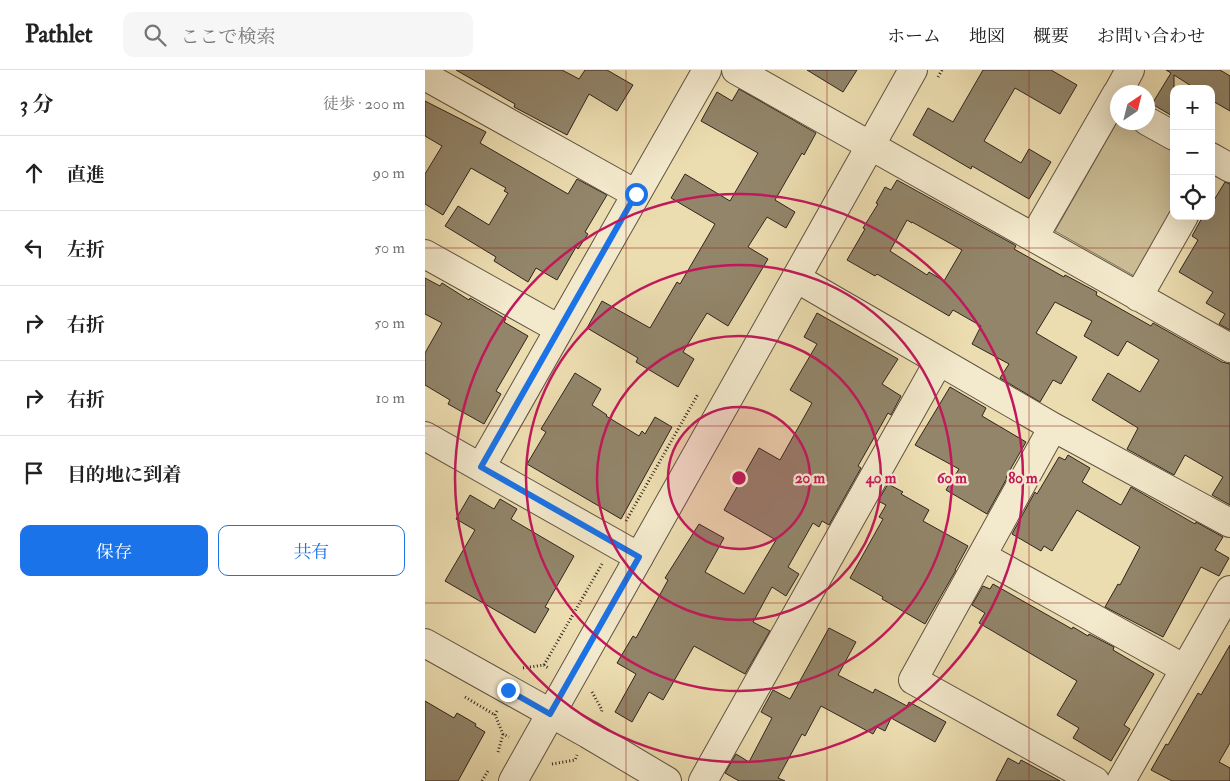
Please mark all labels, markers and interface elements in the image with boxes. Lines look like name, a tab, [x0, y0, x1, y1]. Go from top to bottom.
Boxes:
search box	[123, 12, 473, 57]
text: Pathlet	[25, 19, 93, 50]
icon: search	[141, 21, 169, 49]
text: ここで検索	[181, 25, 276, 49]
text: ホーム	[887, 25, 941, 48]
text: 地図	[969, 25, 1005, 48]
text: 概要	[1033, 25, 1069, 48]
text: お問い合わせ	[1097, 25, 1205, 48]
north arrow	[1110, 85, 1155, 130]
map controls	[1170, 85, 1215, 220]
button: +	[1170, 85, 1215, 130]
text: 3 分	[20, 91, 53, 118]
text: 徒歩 · 200 m	[323, 94, 405, 114]
button: −	[1170, 130, 1215, 175]
icon: ahead	[20, 159, 48, 187]
text: 直進	[67, 163, 105, 187]
text: 90 m	[373, 163, 405, 183]
button: locate	[1170, 175, 1215, 220]
route start	[625, 183, 648, 206]
icon: left	[20, 234, 48, 262]
text: 左折	[67, 238, 105, 262]
text: 50 m	[374, 238, 405, 258]
icon: right	[20, 309, 48, 337]
text: 右折	[67, 313, 105, 337]
text: 50 m	[374, 313, 405, 333]
icon: right	[20, 384, 48, 412]
text: 右折	[67, 388, 105, 412]
text: 10 m	[375, 388, 405, 408]
icon: arrive	[20, 459, 48, 487]
text: 目的地に到着	[67, 463, 181, 487]
centre of rings	[730, 469, 748, 487]
text: 20 m	[795, 469, 825, 488]
text: 40 m	[865, 469, 897, 488]
text: 60 m	[937, 469, 967, 488]
text: 80 m	[1008, 469, 1038, 488]
button: 保存	[20, 525, 208, 576]
button: 共有	[218, 525, 405, 576]
route end	[497, 679, 520, 702]

